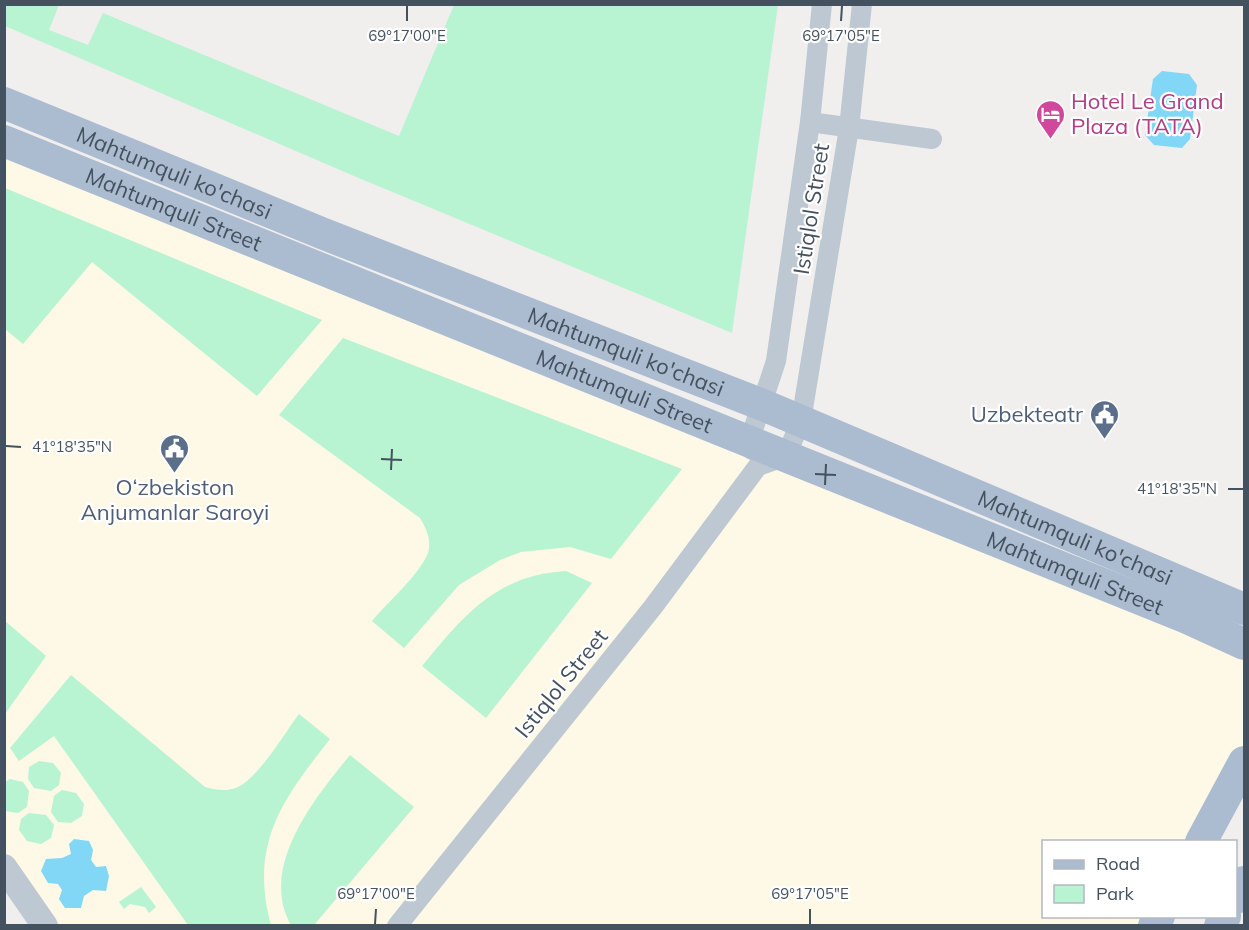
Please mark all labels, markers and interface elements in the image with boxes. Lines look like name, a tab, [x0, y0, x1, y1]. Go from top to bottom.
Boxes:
text: 69°17'00"E	[368, 26, 446, 45]
text: 69°17'05"E	[802, 26, 880, 45]
place label: Hotel Le Grand Plaza (TATA)	[1071, 87, 1224, 140]
hotel icon: Hotel Le Grand Plaza (TATA)	[1034, 98, 1066, 140]
street label: Mahtumquli ko'chasi	[72, 120, 276, 225]
street label: Istiqlol Street	[787, 141, 835, 277]
street label: Mahtumquli Street	[81, 161, 266, 258]
street label: Mahtumquli ko'chasi	[524, 301, 728, 403]
street label: Mahtumquli Street	[532, 343, 717, 439]
public building icon: Uzbekteatr	[1088, 398, 1120, 440]
place label: Uzbekteatr	[971, 400, 1083, 428]
public building icon: O‘zbekiston Anjumanlar Saroyi	[159, 432, 191, 474]
text: 41°18'35"N	[32, 437, 112, 456]
place label: O‘zbekiston Anjumanlar Saroyi	[81, 473, 269, 526]
text: 41°18'35"N	[1137, 479, 1217, 498]
street label: Mahtumquli ko'chasi	[974, 484, 1177, 591]
street label: Mahtumquli Street	[983, 525, 1168, 621]
street label: Istiqlol Street	[509, 623, 614, 743]
legend	[1042, 840, 1237, 918]
text: Road	[1096, 852, 1140, 875]
text: Park	[1096, 882, 1135, 905]
text: 69°17'00"E	[337, 884, 415, 903]
text: 69°17'05"E	[771, 884, 849, 903]

